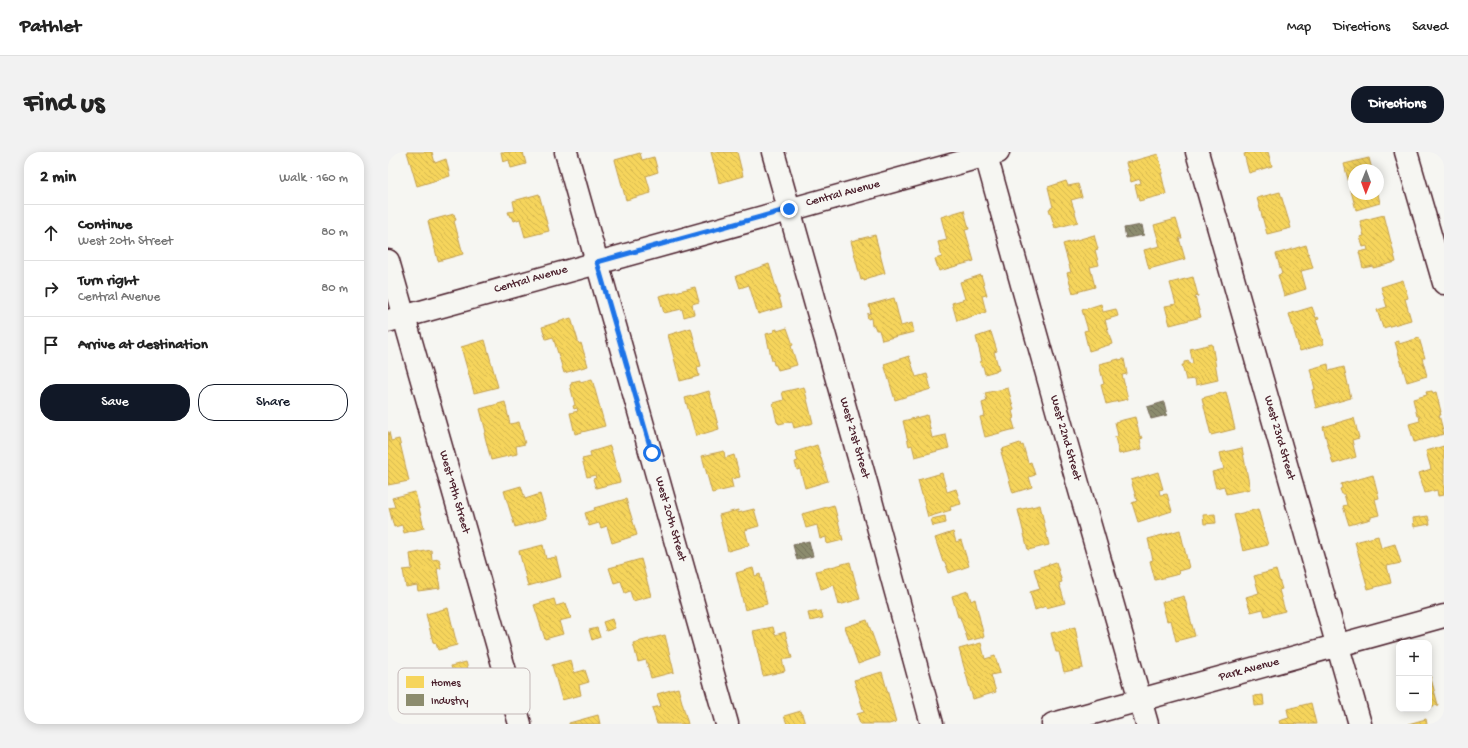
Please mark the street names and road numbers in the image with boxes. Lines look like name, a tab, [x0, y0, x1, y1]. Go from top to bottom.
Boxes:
street label: Central Avenue	[805, 177, 882, 211]
street label: Central Avenue	[493, 263, 570, 297]
street label: West 22nd Street	[1046, 394, 1084, 483]
street label: West 23rd Street	[1260, 394, 1298, 483]
street label: West 21st Street	[836, 396, 873, 481]
street label: West 19th Street	[435, 449, 473, 536]
street label: West 20th Street	[651, 475, 689, 564]
street label: Park Avenue	[1216, 655, 1281, 685]

